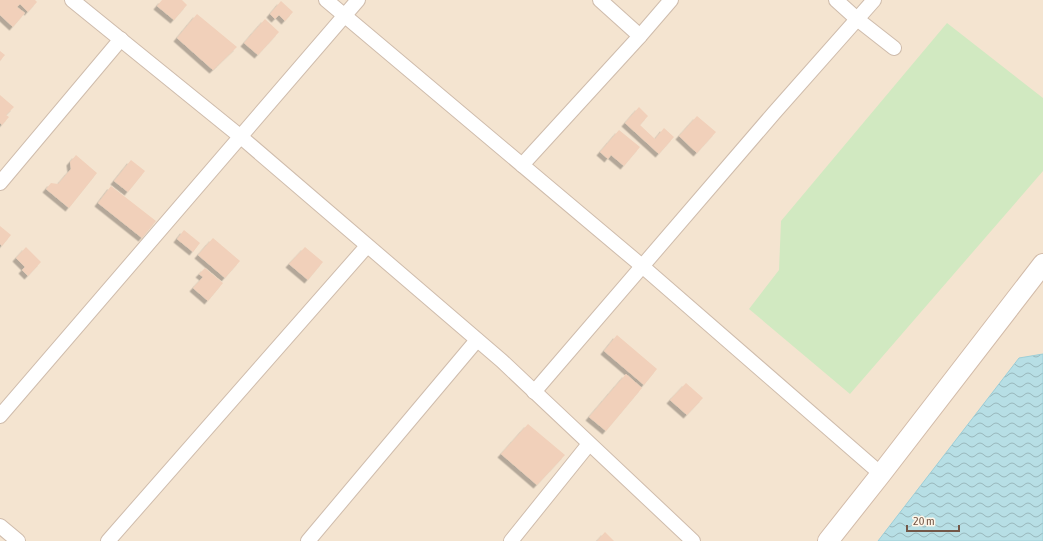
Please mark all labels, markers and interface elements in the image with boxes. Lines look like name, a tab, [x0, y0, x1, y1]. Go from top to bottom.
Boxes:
scale bar	[907, 507, 959, 533]
text: 20 m	[913, 514, 935, 528]

